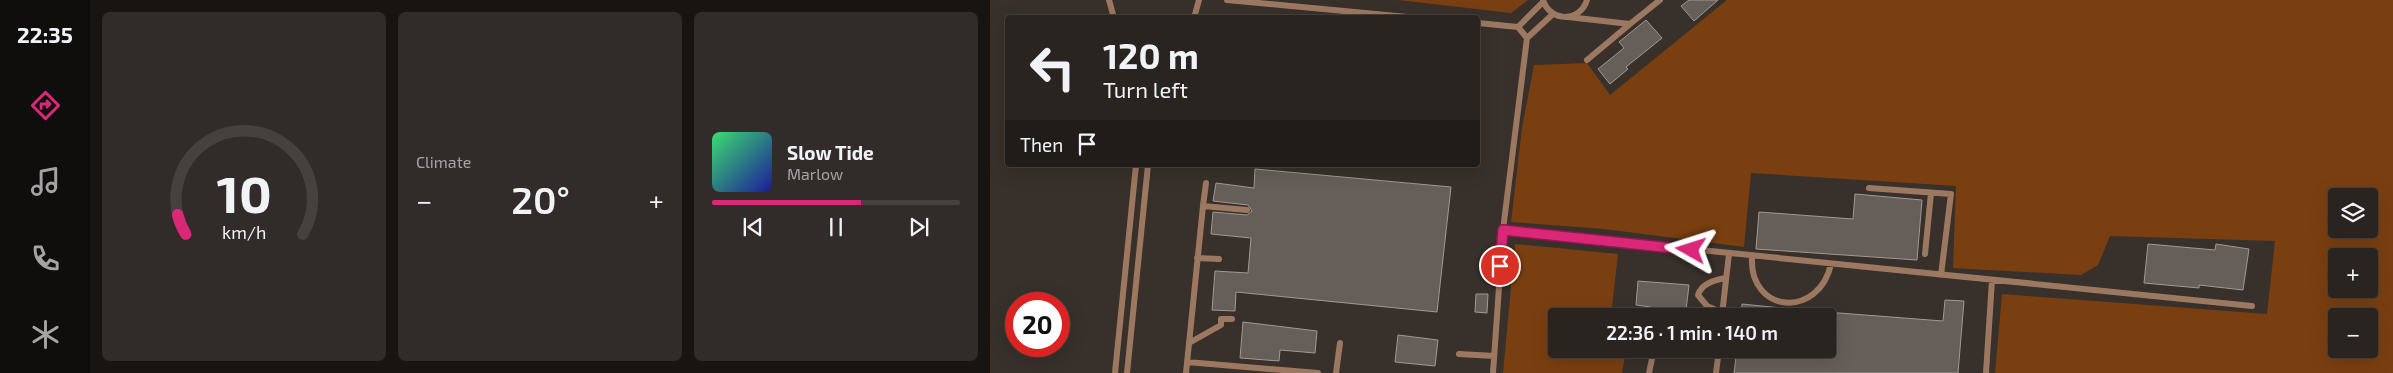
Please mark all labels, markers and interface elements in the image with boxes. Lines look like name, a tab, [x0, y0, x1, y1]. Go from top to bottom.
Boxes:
text: 22:35	[17, 21, 73, 47]
text: 120 m	[1103, 34, 1199, 76]
icon: left	[1020, 35, 1085, 100]
text: Turn left	[1103, 76, 1188, 102]
icon: directions	[28, 88, 63, 123]
icon: arrive	[1073, 130, 1101, 158]
text: Then	[1020, 133, 1063, 156]
text: Slow Tide	[787, 141, 874, 164]
text: Climate	[416, 152, 471, 171]
text: 10	[216, 161, 272, 223]
icon: music	[28, 164, 63, 199]
text: Marlow	[787, 164, 843, 183]
text: 20°	[511, 176, 570, 222]
text: −	[416, 183, 432, 217]
text: +	[649, 183, 664, 217]
map controls	[2328, 188, 2378, 358]
button: layers	[2328, 188, 2378, 238]
icon: previous	[739, 213, 767, 241]
icon: pause	[822, 213, 850, 241]
icon: next	[905, 213, 933, 241]
text: km/h	[222, 221, 266, 243]
position arrow	[1664, 223, 1716, 275]
icon: phone	[28, 241, 63, 276]
pin	[1479, 245, 1521, 287]
button: +	[2328, 248, 2378, 298]
icon: arrive	[1486, 252, 1514, 280]
speed limit sign: 20	[1005, 292, 1070, 357]
button: −	[2328, 308, 2378, 358]
icon: climate	[28, 317, 63, 352]
text: 22:36 · 1 min · 140 m	[1606, 321, 1778, 344]

